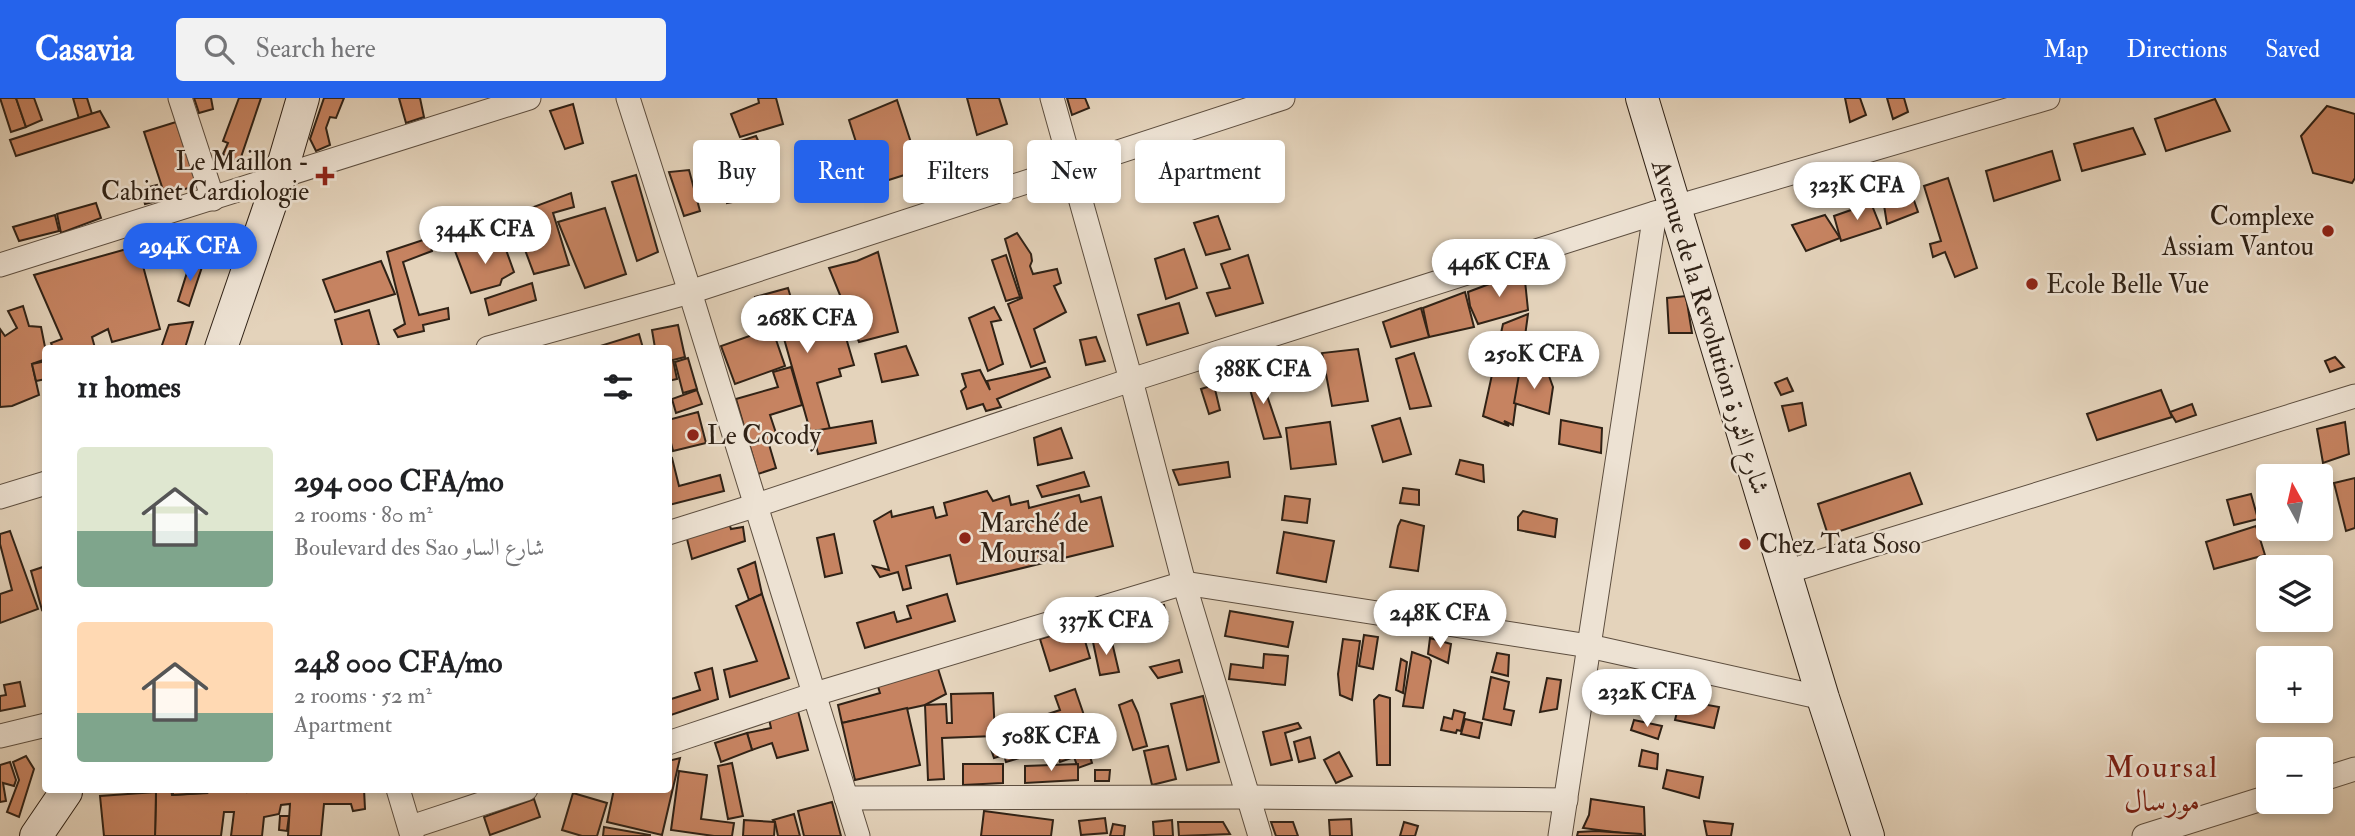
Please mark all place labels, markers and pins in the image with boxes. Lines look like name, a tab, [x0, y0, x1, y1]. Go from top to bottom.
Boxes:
place label: Le Maillon - Cabinet Cardiologie	[101, 146, 309, 208]
pin: 323K CFA	[1785, 162, 1929, 222]
marker: Le Maillon - Cabinet Cardiologie	[315, 166, 335, 186]
place label: Complexe Assiam Vantou	[2161, 201, 2314, 263]
pin: 344K CFA	[413, 206, 557, 266]
pin: 294K CFA	[118, 223, 262, 283]
marker: Complexe Assiam Vantou	[2320, 223, 2336, 239]
pin: 446K CFA	[1427, 240, 1571, 299]
place label: Ecole Belle Vue	[2046, 269, 2209, 301]
marker: Ecole Belle Vue	[2024, 276, 2040, 292]
pin: 268K CFA	[735, 296, 879, 355]
pin: 250K CFA	[1462, 331, 1606, 391]
pin: 388K CFA	[1191, 346, 1335, 406]
place label: Le Cocody	[707, 420, 821, 452]
marker: Le Cocody	[685, 427, 701, 443]
place label: Marché de Moursal	[979, 508, 1089, 570]
place label: Chez Tata Soso	[1759, 529, 1921, 561]
marker: Marché de Moursal	[957, 530, 973, 546]
marker: Chez Tata Soso	[1737, 536, 1753, 552]
pin: 248K CFA	[1368, 590, 1512, 650]
pin: 337K CFA	[1034, 598, 1178, 657]
pin: 232K CFA	[1575, 670, 1719, 729]
pin: 508K CFA	[979, 714, 1123, 773]

